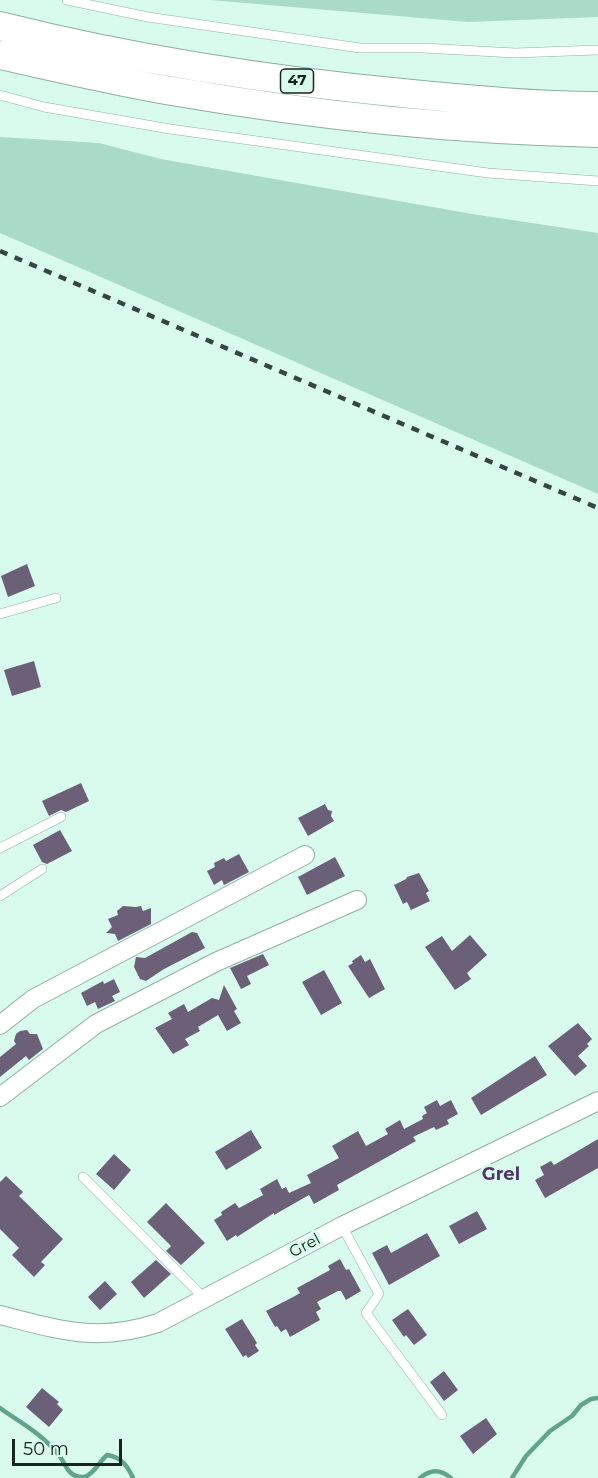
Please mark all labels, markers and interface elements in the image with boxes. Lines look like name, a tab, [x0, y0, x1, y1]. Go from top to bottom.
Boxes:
road number: 47	[280, 69, 314, 93]
district label: Grel	[482, 1164, 520, 1186]
street label: Grel	[286, 1230, 324, 1262]
scale bar	[15, 1427, 124, 1465]
text: 50 m	[23, 1438, 69, 1460]

